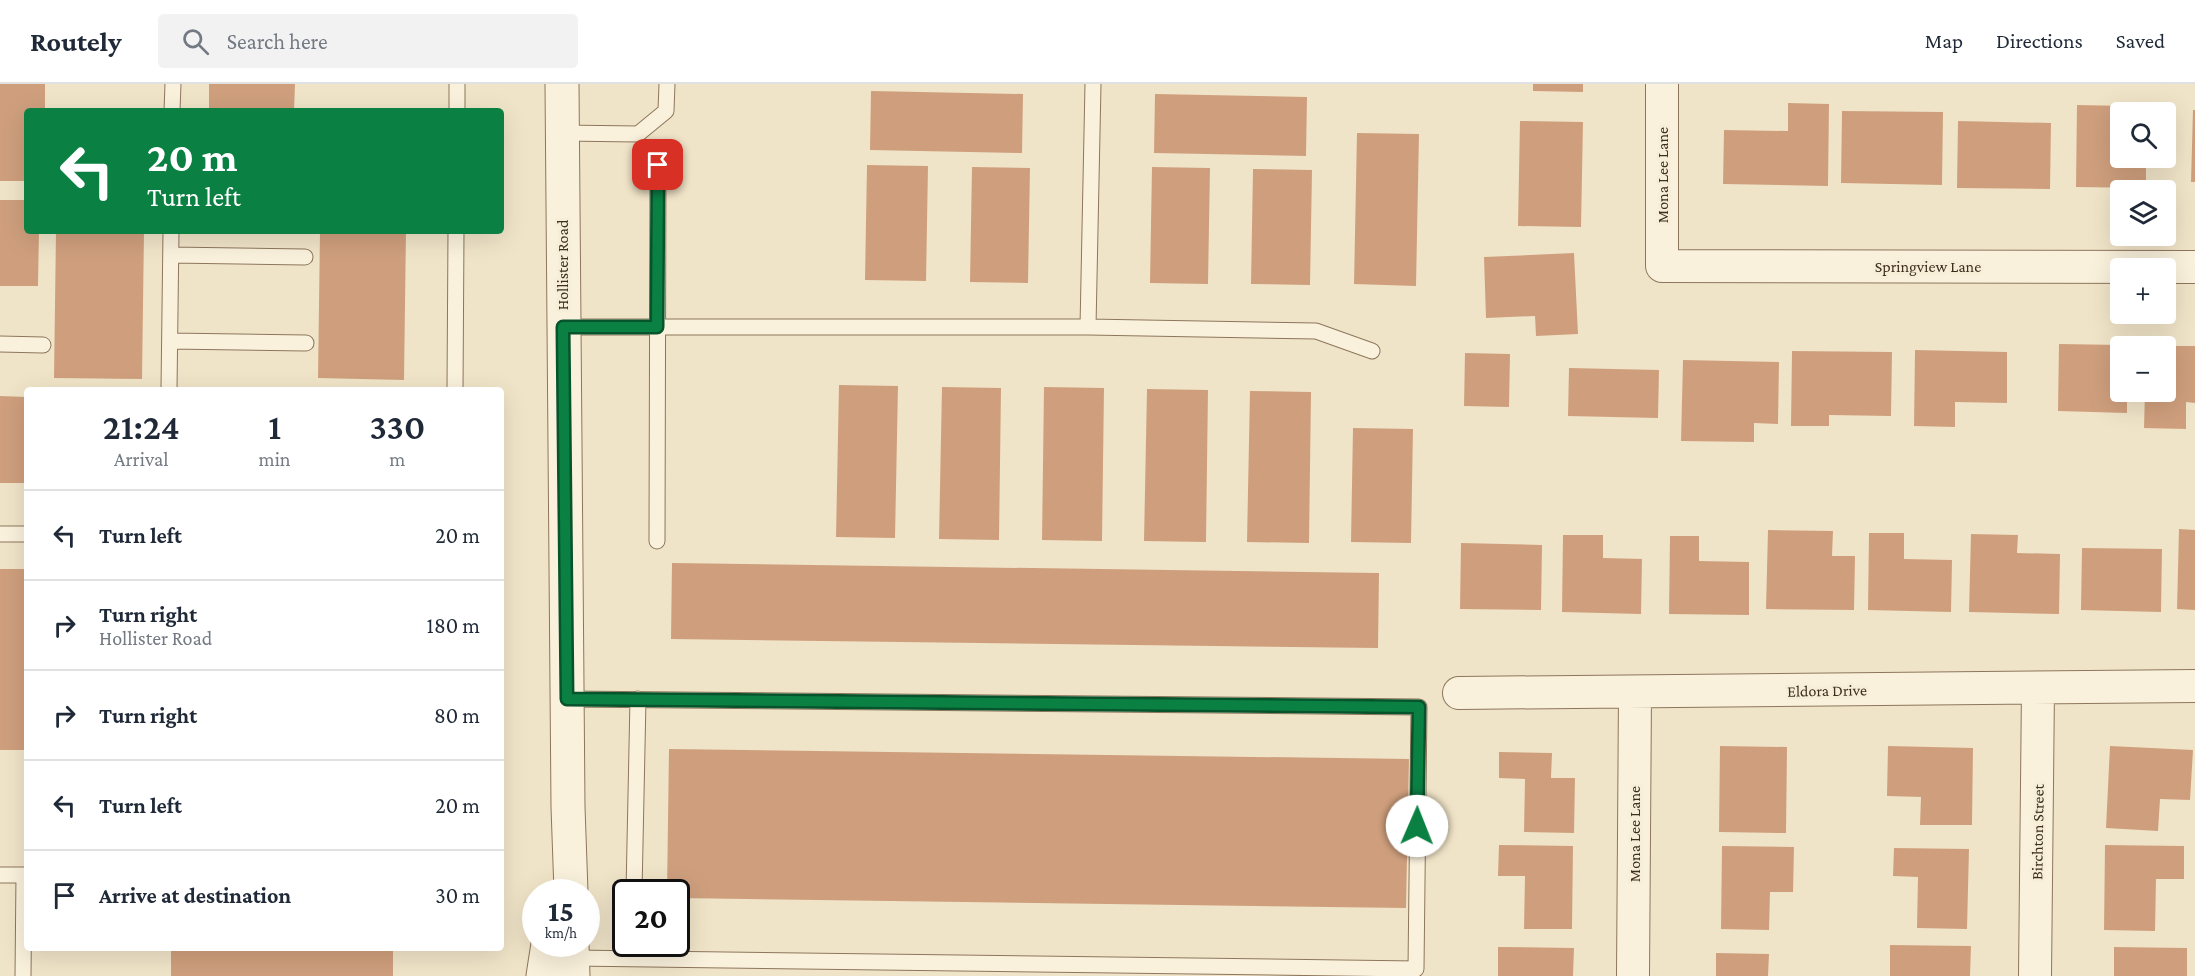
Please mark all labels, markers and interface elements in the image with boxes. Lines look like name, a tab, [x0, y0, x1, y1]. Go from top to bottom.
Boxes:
search box	[158, 14, 578, 68]
icon: search	[179, 25, 212, 58]
text: Routely	[30, 26, 122, 57]
text: Search here	[227, 29, 328, 54]
text: Map	[1925, 29, 1963, 53]
text: Directions	[1996, 29, 2083, 53]
text: Saved	[2116, 29, 2165, 53]
map controls	[2110, 102, 2176, 402]
button: search	[2110, 102, 2176, 168]
street label: Mona Lee Lane	[1654, 127, 1671, 223]
icon: left	[48, 132, 126, 210]
text: 20 m	[147, 133, 238, 180]
pin	[632, 139, 683, 190]
icon: arrive	[641, 148, 674, 181]
button: layers	[2110, 180, 2176, 246]
text: Turn left	[147, 182, 241, 212]
street label: Hollister Road	[554, 219, 571, 310]
street label: Springview Lane	[1875, 258, 1981, 276]
button: +	[2110, 258, 2176, 324]
button: −	[2110, 336, 2176, 402]
text: 21:24	[103, 407, 180, 447]
text: 1	[268, 407, 281, 447]
text: 330	[369, 407, 425, 447]
text: Arrival	[114, 448, 168, 470]
text: min	[259, 448, 291, 470]
text: m	[389, 448, 405, 470]
icon: left	[48, 519, 81, 552]
text: Turn left	[99, 523, 182, 548]
text: 20 m	[435, 523, 480, 548]
text: Turn right	[99, 602, 197, 627]
icon: right	[48, 609, 81, 642]
text: 180 m	[427, 613, 480, 638]
text: Hollister Road	[99, 627, 212, 649]
street label: Eldora Drive	[1787, 681, 1867, 700]
icon: right	[48, 699, 81, 732]
text: Turn right	[99, 703, 197, 728]
text: 80 m	[434, 703, 480, 728]
street label: Birchton Street	[2028, 783, 2047, 880]
street label: Mona Lee Lane	[1626, 786, 1643, 882]
icon: left	[48, 789, 81, 822]
text: Turn left	[99, 793, 182, 818]
text: 20 m	[435, 793, 480, 818]
position arrow	[1385, 794, 1449, 858]
icon: arrive	[48, 879, 81, 912]
speed limit sign: 20	[612, 879, 690, 957]
text: Arrive at destination	[99, 883, 291, 908]
text: 30 m	[435, 883, 480, 908]
text: 15	[548, 894, 574, 927]
text: km/h	[545, 925, 577, 941]

